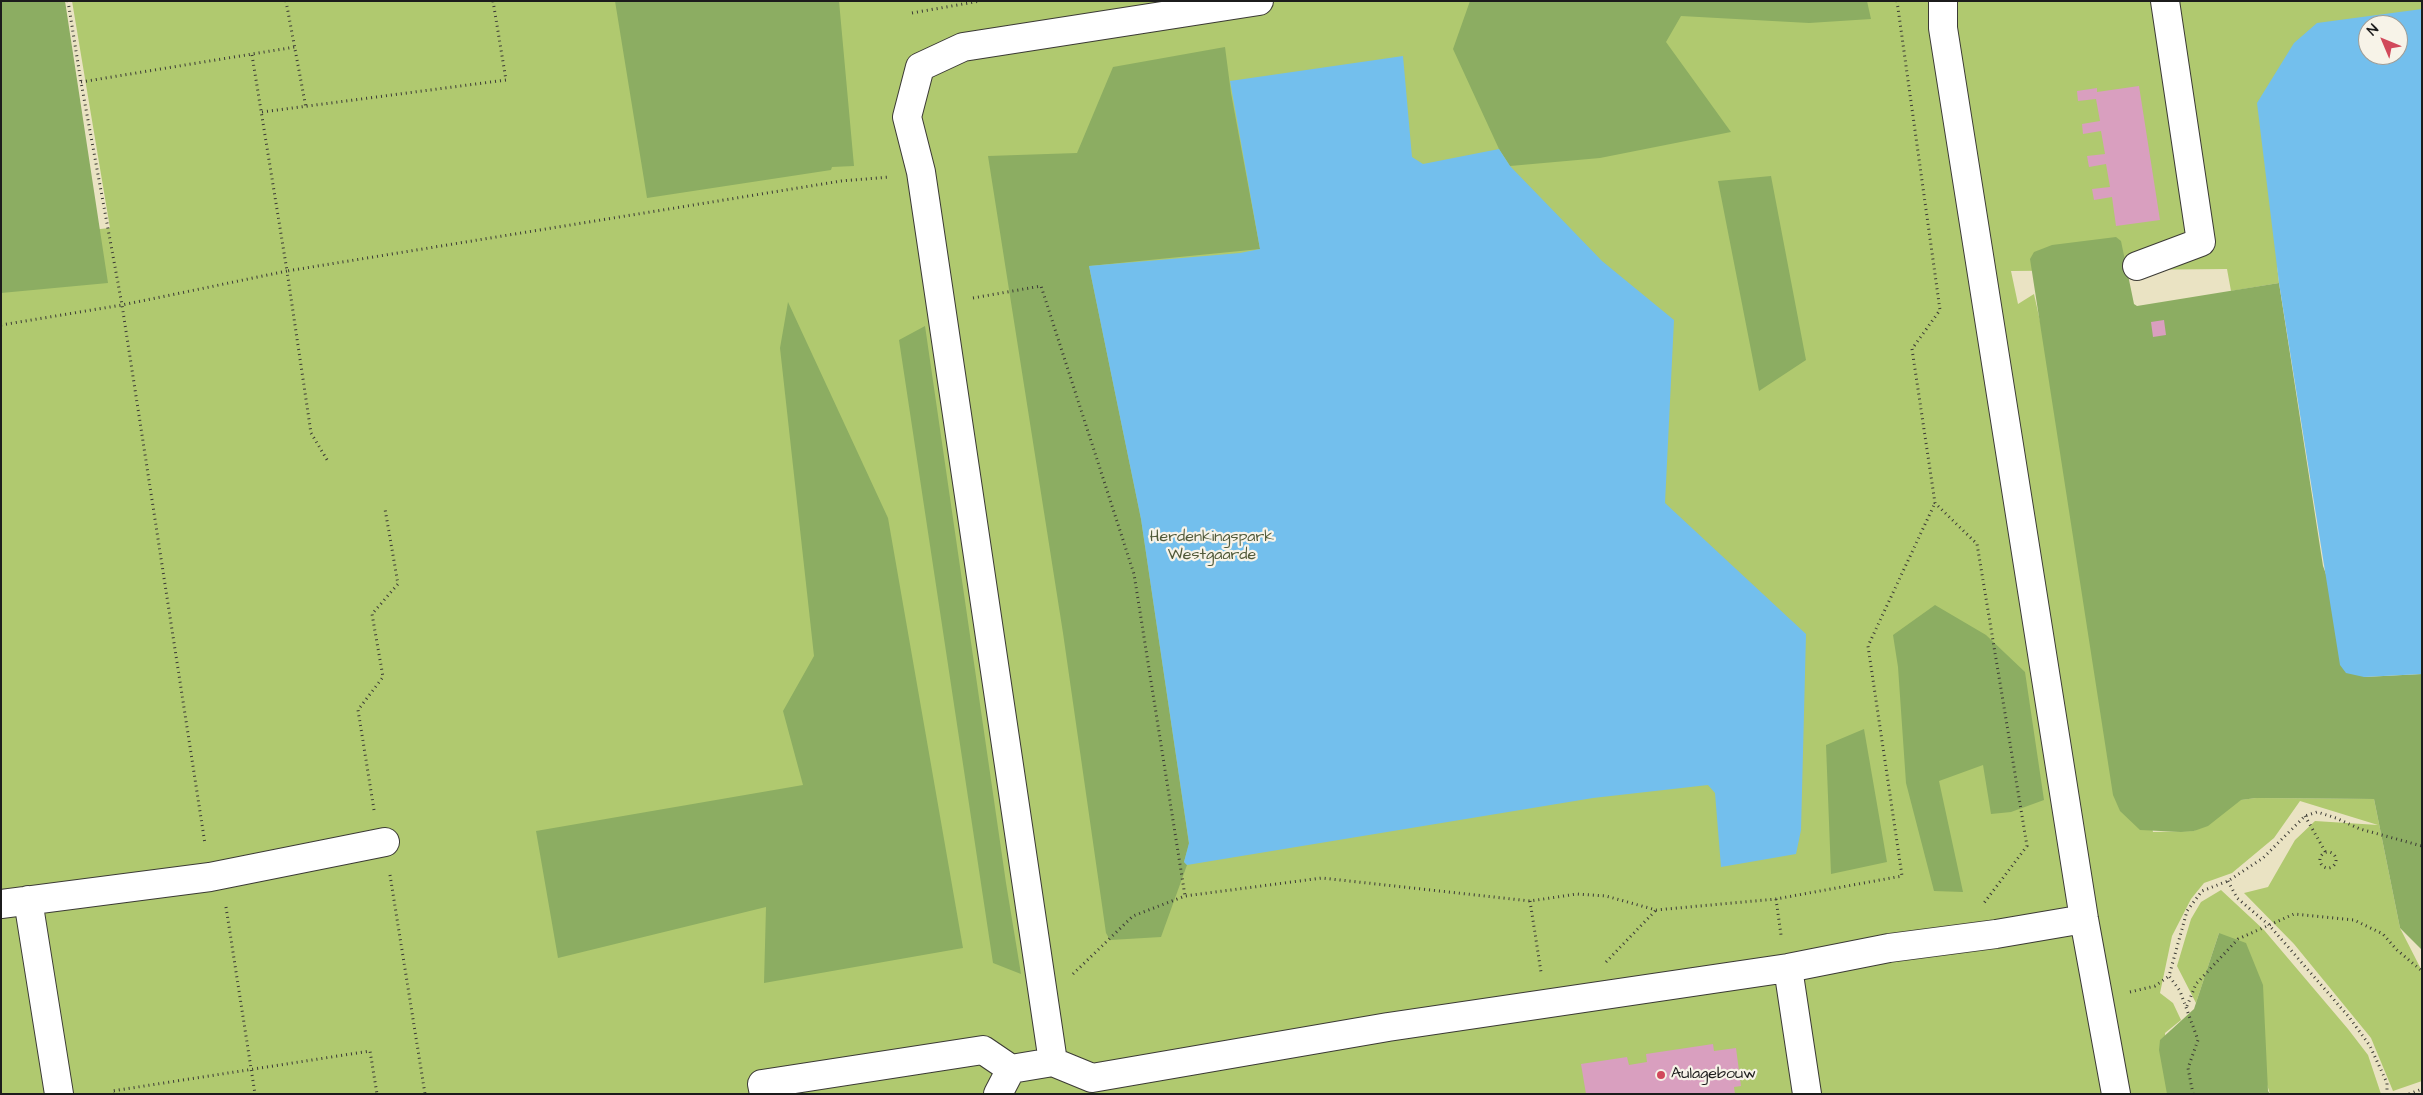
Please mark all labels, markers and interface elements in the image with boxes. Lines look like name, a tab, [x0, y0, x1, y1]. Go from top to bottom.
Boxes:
north arrow	[2358, 15, 2408, 65]
text: N	[2363, 20, 2383, 40]
park label: Herdenkingspark Westgaarde	[1150, 528, 1274, 566]
place label: Aulagebouw	[1671, 1065, 1756, 1085]
marker: Aulagebouw	[1655, 1069, 1667, 1081]

